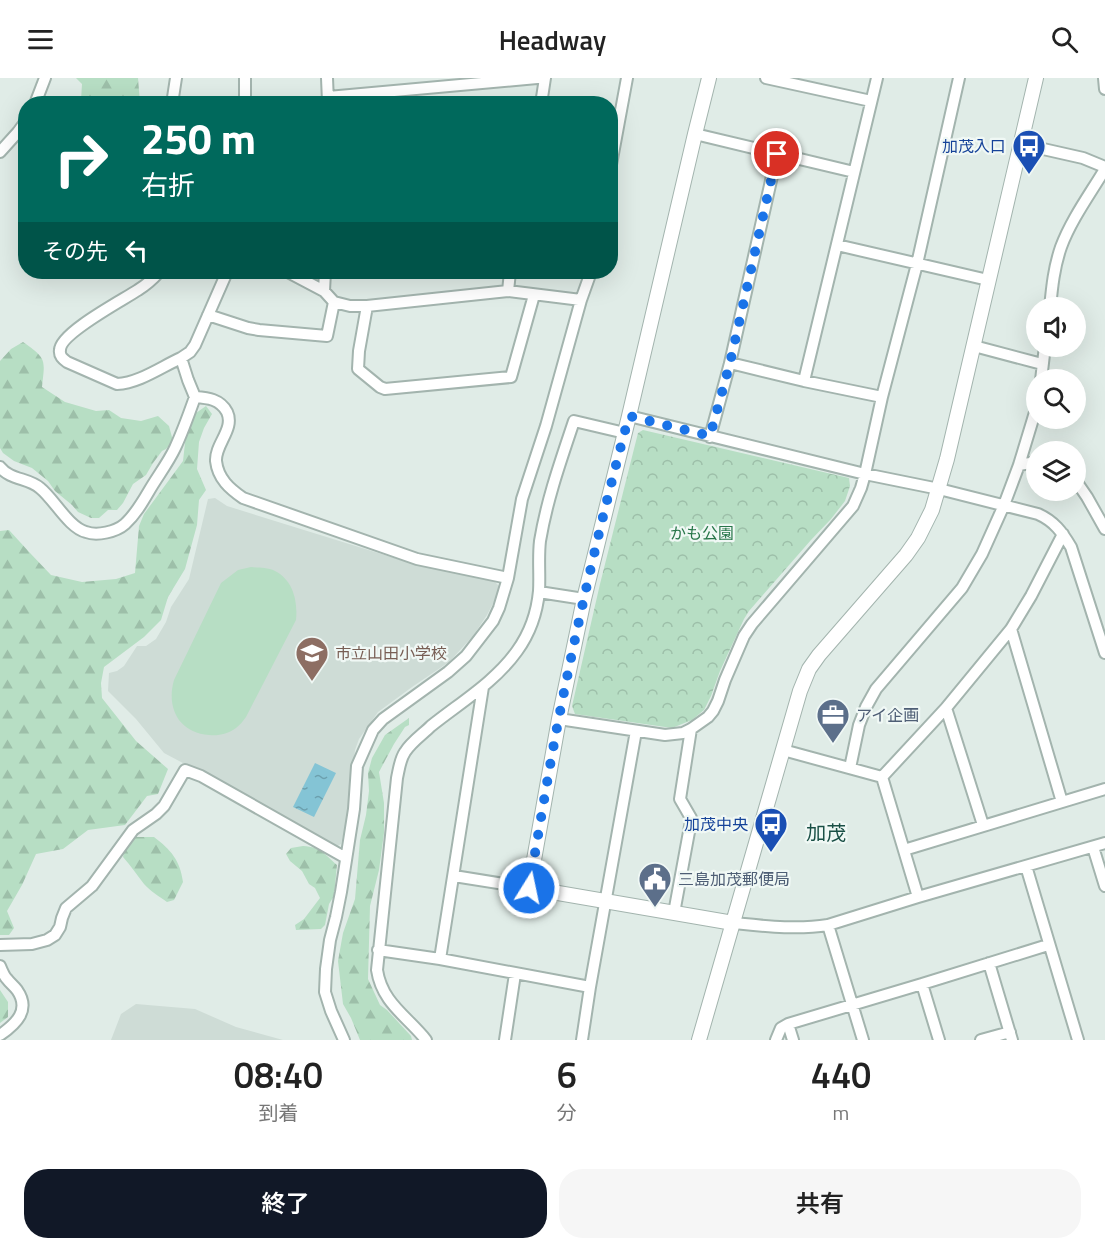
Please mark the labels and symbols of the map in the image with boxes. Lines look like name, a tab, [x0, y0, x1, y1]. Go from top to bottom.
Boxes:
pin	[751, 128, 802, 179]
bus stop icon: 加茂入口	[1011, 128, 1047, 175]
place label: 加茂入口	[942, 134, 1006, 158]
park label: かも公園	[670, 521, 734, 545]
school or university icon: 市立山田小学校	[294, 635, 330, 682]
place label: 市立山田小学校	[335, 641, 447, 665]
office icon: アイ企画	[815, 697, 851, 744]
place label: アイ企画	[856, 703, 919, 727]
bus stop icon: 加茂中央	[753, 806, 789, 853]
place label: 加茂中央	[684, 812, 748, 836]
district label: 加茂	[806, 817, 846, 848]
position arrow	[497, 856, 561, 920]
public building icon: 三島加茂郵便局	[637, 861, 673, 908]
place label: 三島加茂郵便局	[678, 867, 790, 891]

